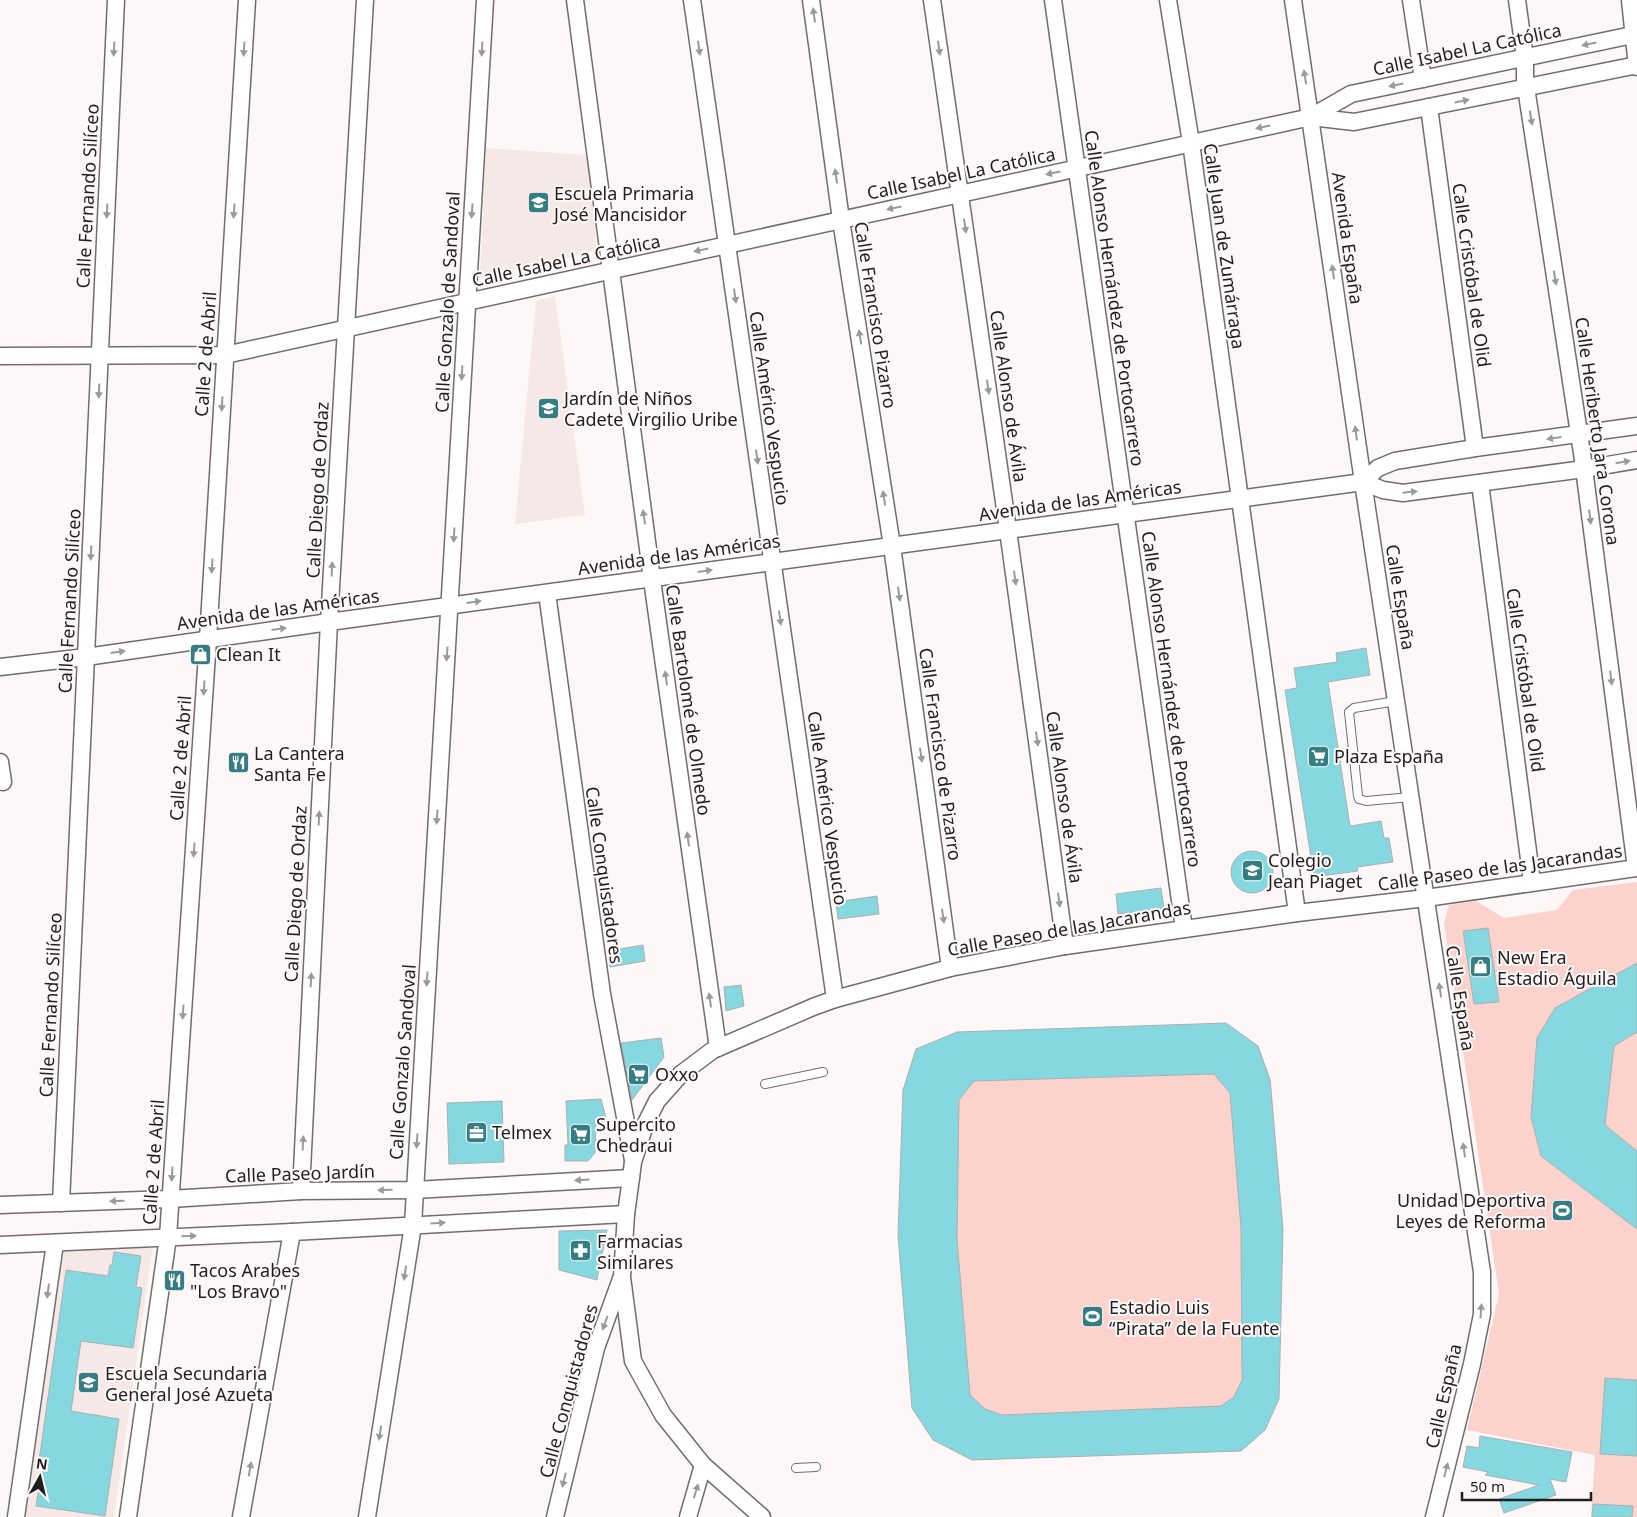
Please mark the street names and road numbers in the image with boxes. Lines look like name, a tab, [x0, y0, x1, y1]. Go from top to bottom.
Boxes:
street label: Calle Isabel La Católica	[1371, 17, 1563, 81]
street label: Calle Fernando Silíceo	[70, 103, 104, 289]
street label: Calle Alonso Hernández de Portocarrero	[1080, 128, 1150, 468]
street label: Calle Isabel La Católica	[865, 141, 1057, 205]
street label: Calle Juan de Zumárraga	[1199, 142, 1251, 350]
street label: Avenida España	[1327, 170, 1369, 306]
street label: Calle Cristóbal de Olid	[1447, 181, 1497, 369]
street label: Calle Gonzalo de Sandoval	[429, 191, 465, 413]
street label: Calle Francisco Pizarro	[849, 220, 903, 410]
street label: Calle Isabel La Católica	[470, 228, 662, 292]
street label: Calle 2 de Abril	[189, 290, 221, 418]
street label: Calle Alonso de Ávila	[985, 308, 1033, 484]
street label: Calle Américo Vespucio	[744, 309, 796, 507]
street label: Calle Heriberto Jara Corona	[1570, 315, 1626, 547]
street label: Calle Diego de Ordaz	[300, 401, 334, 579]
street label: Avenida de las Américas	[977, 474, 1183, 526]
street label: Calle Fernando Silíceo	[52, 508, 86, 694]
street label: Avenida de las Américas	[576, 528, 782, 580]
street label: Calle Alonso Hernández de Portocarrero	[1137, 529, 1207, 869]
street label: Calle España	[1381, 542, 1421, 652]
street label: Avenida de las Américas	[175, 583, 381, 635]
street label: Calle Bartolomé de Olmedo	[661, 583, 717, 817]
street label: Calle Cristóbal de Olid	[1501, 586, 1551, 774]
street label: Calle Francisco de Pizarro	[914, 646, 968, 862]
street label: Calle 2 de Abril	[164, 694, 196, 822]
street label: Calle Américo Vespucio	[802, 709, 854, 907]
street label: Calle Alonso de Ávila	[1041, 709, 1089, 885]
street label: Calle Conquistadores	[581, 785, 629, 965]
street label: Calle Diego de Ordaz	[278, 805, 312, 983]
street label: Calle Paseo de las Jacarandas	[1376, 838, 1624, 896]
street label: Calle Paseo de las Jacarandas	[945, 895, 1193, 961]
street label: Calle Fernando Silíceo	[33, 912, 67, 1098]
street label: Calle España	[1441, 943, 1481, 1053]
street label: Calle Gonzalo Sandoval	[383, 963, 421, 1161]
street label: Calle 2 de Abril	[137, 1098, 169, 1226]
street label: Calle Paseo Jardín	[225, 1158, 375, 1188]
street label: Calle Conquistadores	[533, 1302, 603, 1480]
street label: Calle España	[1419, 1341, 1467, 1451]

